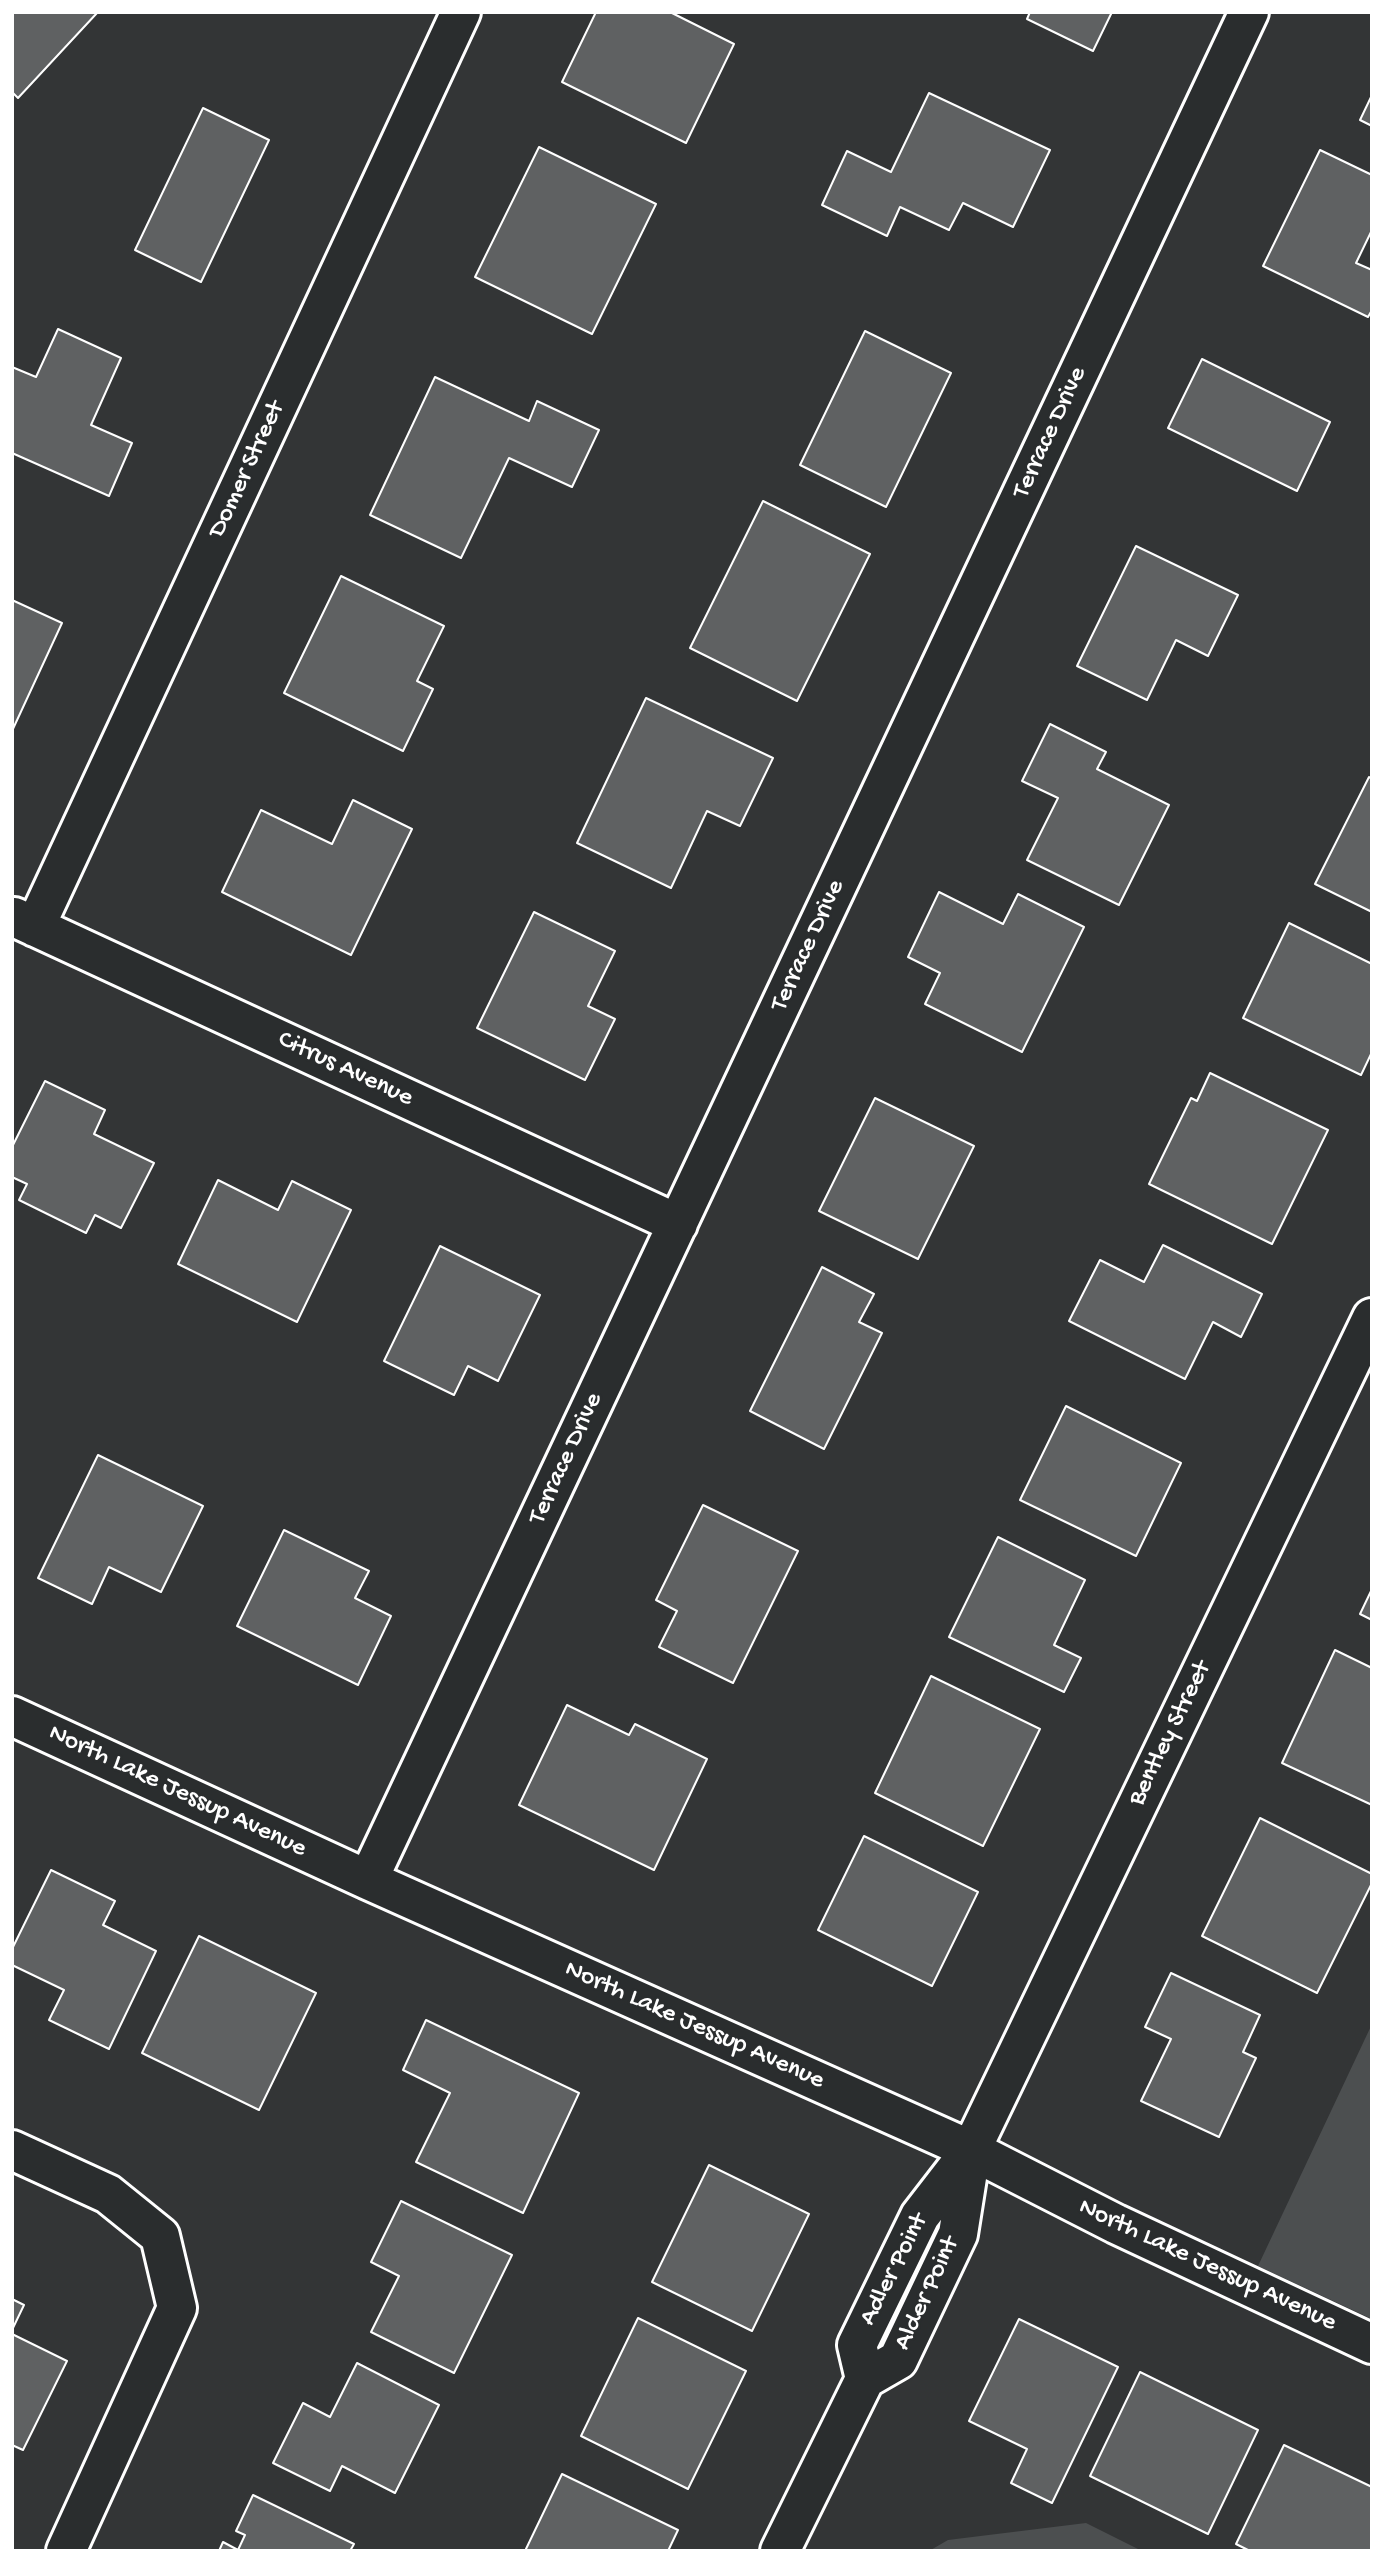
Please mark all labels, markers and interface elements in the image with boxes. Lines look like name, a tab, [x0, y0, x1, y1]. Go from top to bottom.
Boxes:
street label: Terrace Drive	[1007, 362, 1095, 504]
street label: Domer Street	[203, 397, 293, 543]
street label: Terrace Drive	[765, 875, 853, 1017]
street label: Citrus Avenue	[272, 1025, 418, 1115]
street label: Terrace Drive	[523, 1388, 611, 1530]
street label: Bentley Street	[1123, 1657, 1219, 1811]
street label: North Lake Jessup Avenue	[43, 1718, 311, 1866]
street label: North Lake Jessup Avenue	[559, 1955, 829, 2097]
street label: North Lake Jessup Avenue	[1073, 2192, 1341, 2340]
street label: Adler Point	[854, 2209, 936, 2331]
street label: Alder Point	[888, 2232, 968, 2356]

